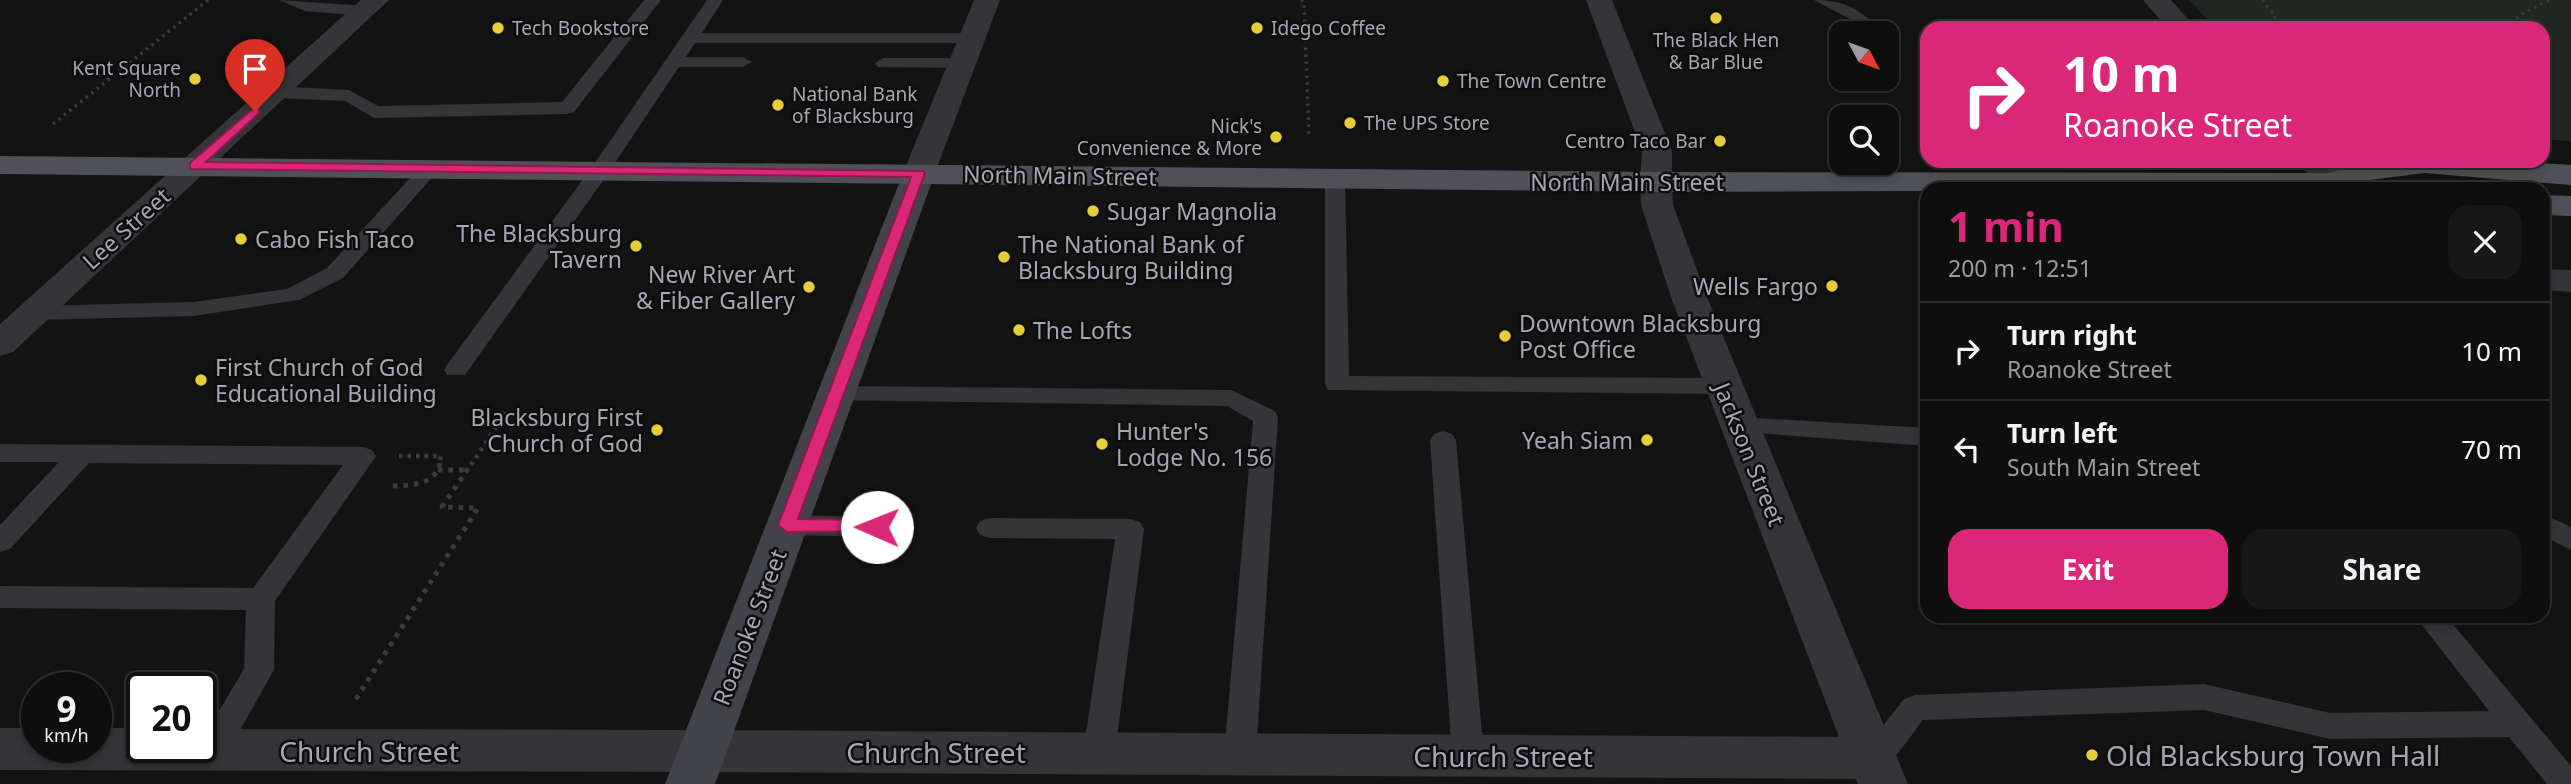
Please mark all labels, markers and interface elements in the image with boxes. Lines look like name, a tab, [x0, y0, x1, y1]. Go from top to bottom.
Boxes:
marker: The Black Hen & Bar Blue	[1708, 10, 1724, 26]
place label: Tech Bookstore	[512, 15, 649, 41]
place label: Idego Coffee	[1271, 15, 1386, 41]
marker: Tech Bookstore	[490, 20, 506, 36]
marker: Idego Coffee	[1249, 20, 1265, 36]
north arrow	[1829, 21, 1899, 91]
map controls	[1829, 21, 1899, 175]
place label: The Black Hen & Bar Blue	[1653, 27, 1779, 75]
pin	[225, 39, 285, 111]
text: 10 m	[2063, 40, 2180, 106]
icon: right	[1948, 49, 2039, 140]
icon: arrive	[236, 50, 274, 88]
place label: Kent Square North	[72, 55, 181, 103]
place label: The Town Centre	[1457, 68, 1606, 94]
marker: Kent Square North	[187, 71, 203, 87]
marker: The Town Centre	[1435, 73, 1451, 89]
place label: National Bank of Blacksburg	[792, 81, 918, 129]
marker: National Bank of Blacksburg	[770, 97, 786, 113]
text: Roanoke Street	[2063, 103, 2292, 146]
button: search	[1829, 105, 1899, 175]
place label: The UPS Store	[1364, 110, 1490, 136]
place label: Nick's Convenience & More	[1077, 113, 1262, 161]
marker: The UPS Store	[1342, 115, 1358, 131]
place label: Centro Taco Bar	[1565, 128, 1706, 154]
marker: Nick's Convenience & More	[1268, 129, 1284, 145]
marker: Centro Taco Bar	[1712, 133, 1728, 149]
street label: North Main Street	[963, 157, 1157, 193]
street label: North Main Street	[1530, 166, 1724, 198]
street label: Lee Street	[75, 180, 177, 276]
place label: Sugar Magnolia	[1107, 195, 1277, 227]
text: 1 min	[1948, 197, 2064, 254]
marker: Sugar Magnolia	[1085, 203, 1101, 219]
button: close	[2448, 205, 2522, 279]
place label: The Blacksburg Tavern	[456, 217, 622, 275]
place label: Cabo Fish Taco	[255, 223, 414, 255]
place label: The National Bank of Blacksburg Building	[1018, 228, 1245, 286]
marker: Cabo Fish Taco	[233, 231, 249, 247]
marker: The Blacksburg Tavern	[628, 238, 644, 254]
marker: The National Bank of Blacksburg Building	[996, 249, 1012, 265]
text: 200 m · 12:51	[1948, 252, 2092, 284]
place label: New River Art & Fiber Gallery	[636, 258, 795, 316]
place label: Wells Fargo	[1693, 270, 1818, 302]
marker: Wells Fargo	[1824, 278, 1840, 294]
marker: New River Art & Fiber Gallery	[801, 279, 817, 295]
place label: Downtown Blacksburg Post Office	[1519, 307, 1761, 365]
place label: The Lofts	[1033, 314, 1132, 346]
text: Turn right	[2007, 317, 2137, 353]
marker: The Lofts	[1011, 322, 1027, 338]
marker: Downtown Blacksburg Post Office	[1497, 328, 1513, 344]
icon: right	[1948, 332, 1986, 370]
text: 10 m	[2461, 333, 2522, 369]
place label: First Church of God Educational Building	[215, 351, 437, 409]
text: Roanoke Street	[2007, 353, 2172, 385]
marker: First Church of God Educational Building	[193, 372, 209, 388]
street label: Jackson Street	[1706, 376, 1793, 530]
place label: Blacksburg First Church of God	[470, 401, 643, 459]
place label: Hunter's Lodge No. 156	[1116, 415, 1272, 473]
text: Turn left	[2007, 415, 2118, 451]
marker: Blacksburg First Church of God	[649, 422, 665, 438]
place label: Yeah Siam	[1522, 424, 1633, 456]
icon: left	[1948, 430, 1986, 468]
text: 70 m	[2461, 431, 2522, 467]
marker: Yeah Siam	[1639, 432, 1655, 448]
marker: Hunter's Lodge No. 156	[1094, 436, 1110, 452]
text: South Main Street	[2007, 451, 2200, 483]
position arrow	[840, 490, 914, 564]
button: Exit	[1948, 529, 2228, 609]
button: Share	[2242, 529, 2522, 609]
street label: Roanoke Street	[705, 544, 793, 710]
speed limit sign: 20	[126, 672, 217, 763]
text: 9	[56, 685, 77, 732]
text: km/h	[44, 723, 89, 747]
street label: Church Street	[279, 732, 459, 770]
street label: Church Street	[846, 733, 1026, 771]
place label: Old Blacksburg Town Hall	[2106, 736, 2440, 774]
street label: Church Street	[1413, 737, 1593, 775]
marker: Old Blacksburg Town Hall	[2084, 747, 2100, 763]

